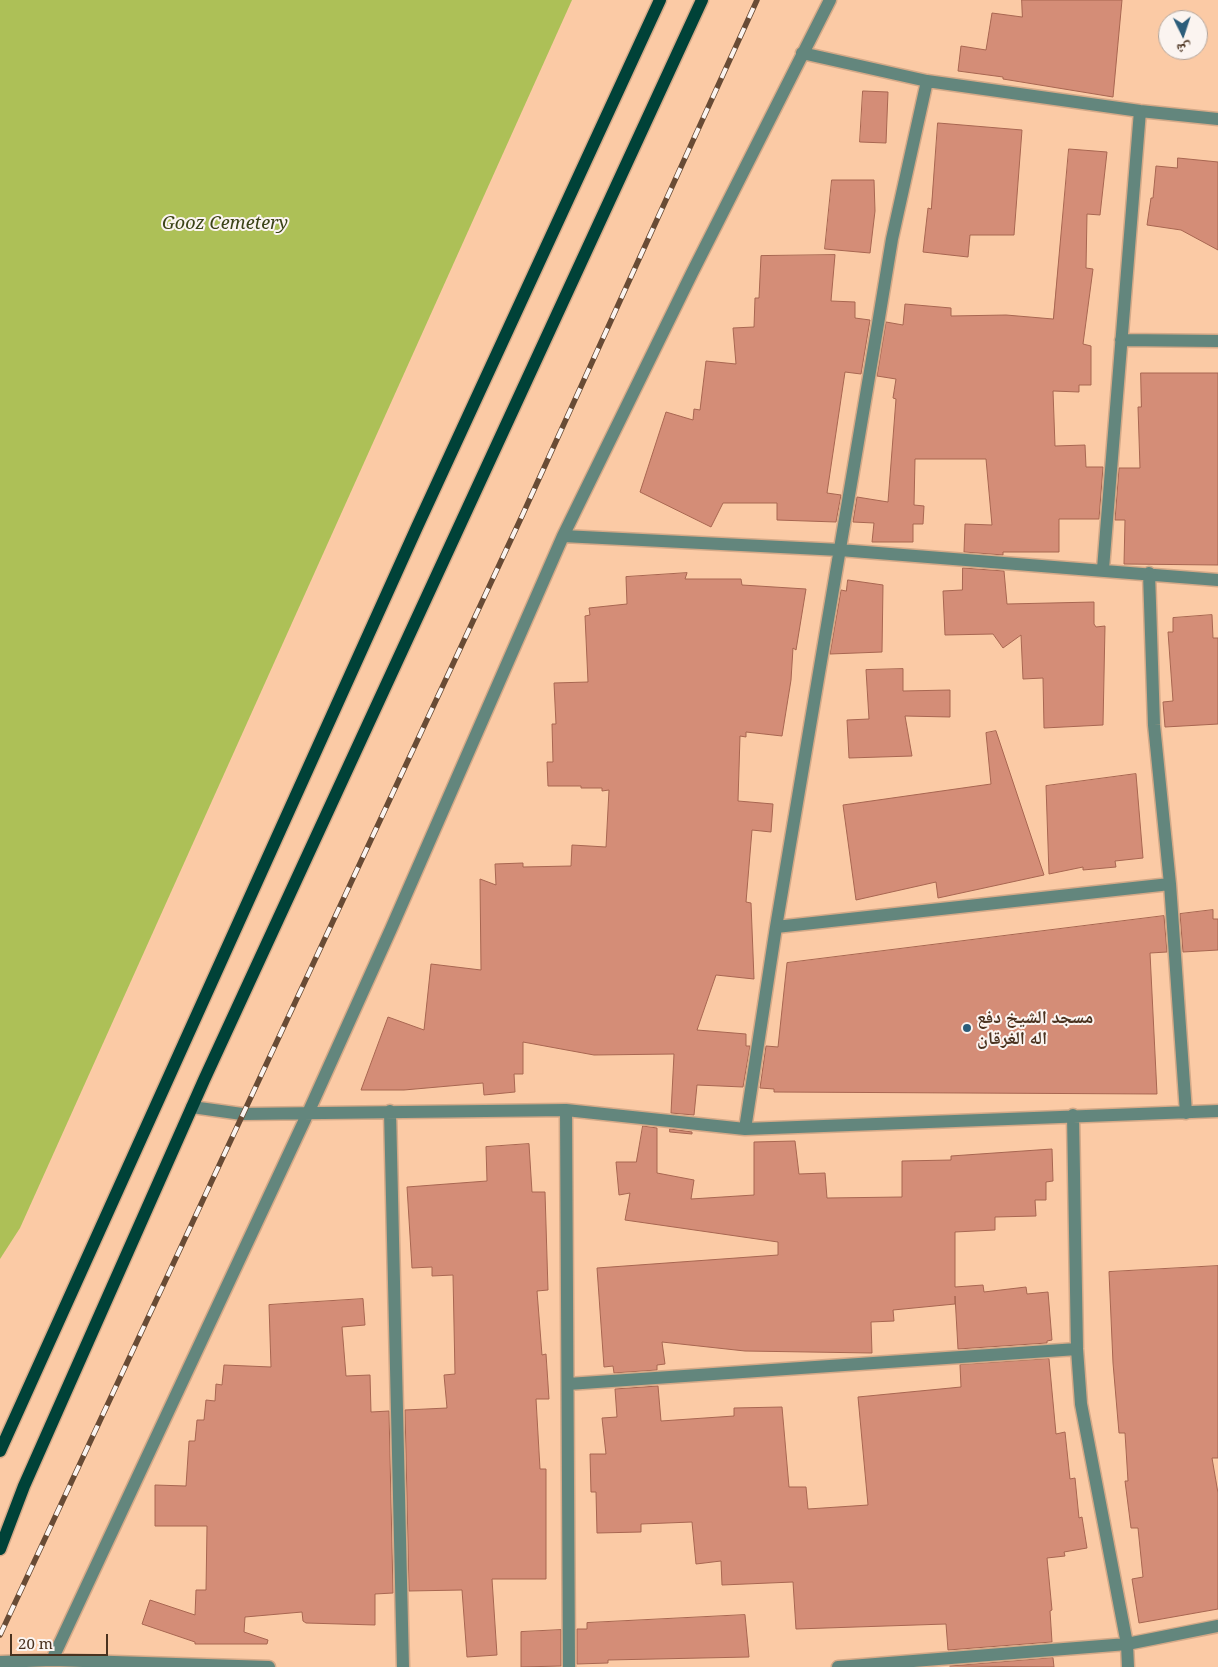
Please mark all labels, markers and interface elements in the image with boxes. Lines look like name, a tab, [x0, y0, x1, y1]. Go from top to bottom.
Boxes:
north arrow	[1158, 10, 1208, 60]
text: ش	[1176, 39, 1192, 59]
park label: Gooz Cemetery	[162, 213, 288, 235]
place label: مسجد الشيخ دفع اله الغرقان	[977, 1007, 1093, 1050]
marker: مسجد الشيخ دفع اله الغرقان	[961, 1022, 973, 1034]
scale bar	[12, 1624, 110, 1656]
text: 20 m	[18, 1633, 53, 1653]

